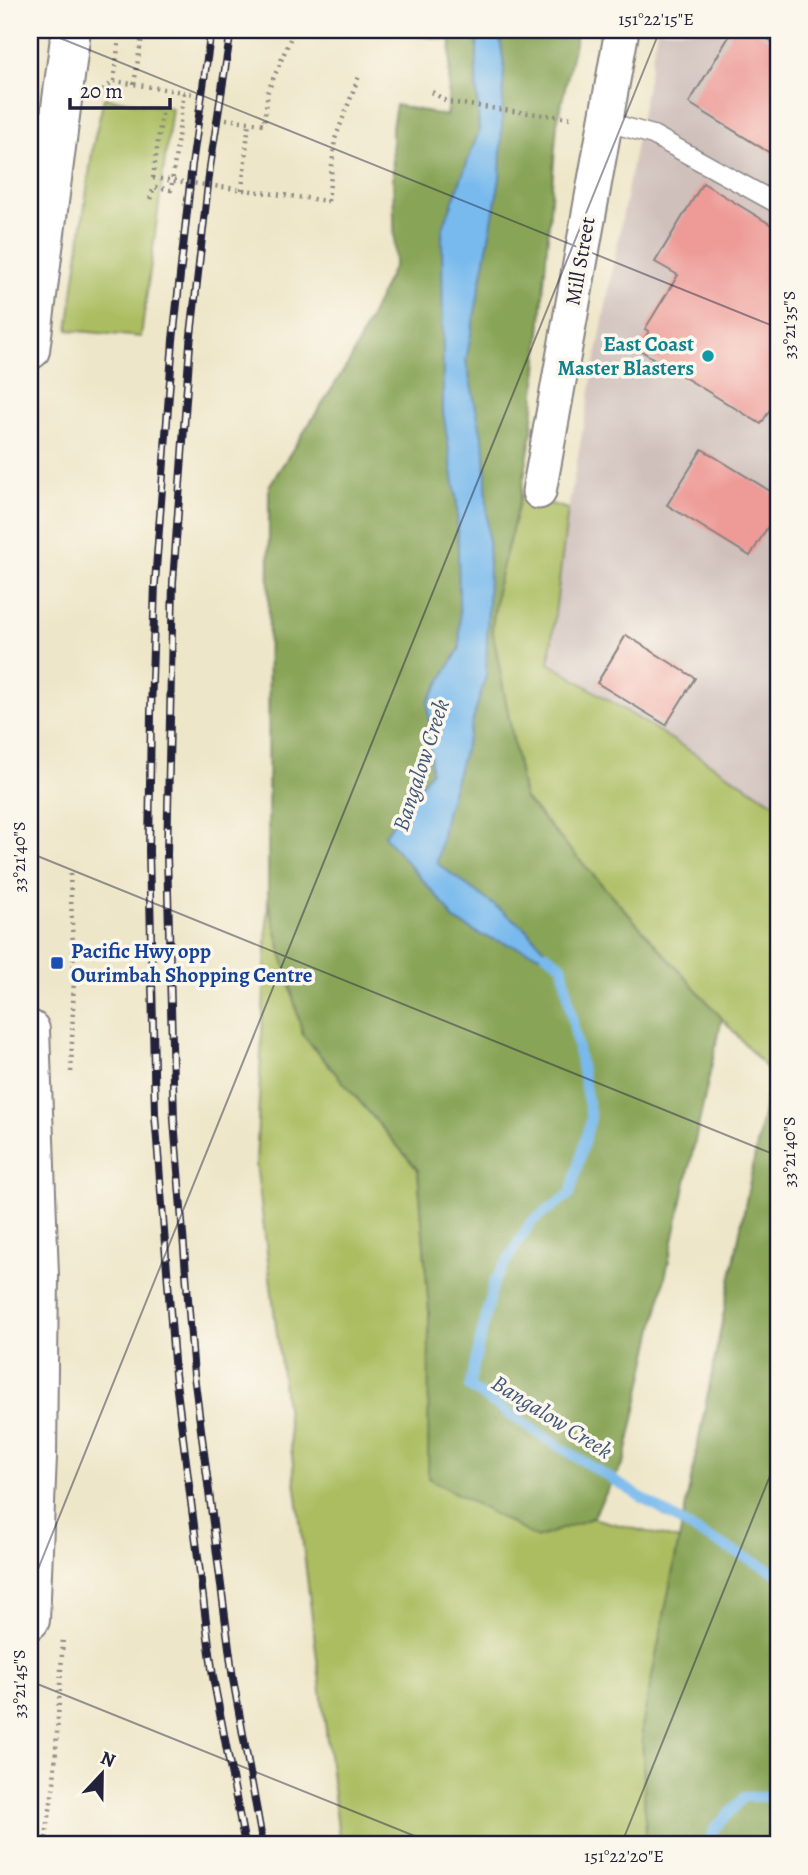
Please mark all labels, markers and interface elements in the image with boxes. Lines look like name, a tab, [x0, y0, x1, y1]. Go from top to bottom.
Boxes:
text: 151°22'15"E	[618, 7, 694, 31]
scale bar	[70, 66, 170, 110]
text: 20 m	[80, 77, 123, 105]
street label: Mill Street	[558, 214, 602, 308]
text: 33°21'35"S	[777, 291, 801, 359]
place label: East Coast Master Blasters	[558, 330, 694, 382]
marker: East Coast Master Blasters	[700, 348, 716, 364]
water label: Bangalow Creek	[385, 695, 457, 835]
text: 33°21'40"S	[7, 822, 31, 892]
place label: Pacific Hwy opp Ourimbah Shopping Centre	[71, 937, 313, 989]
marker: Pacific Hwy opp Ourimbah Shopping Centre	[49, 955, 65, 971]
text: 33°21'40"S	[777, 1117, 801, 1187]
water label: Bangalow Creek	[486, 1368, 618, 1466]
text: 33°21'45"S	[7, 1649, 31, 1719]
north arrow	[66, 1738, 136, 1808]
text: N	[97, 1745, 119, 1774]
text: 151°22'20"E	[584, 1844, 664, 1868]

